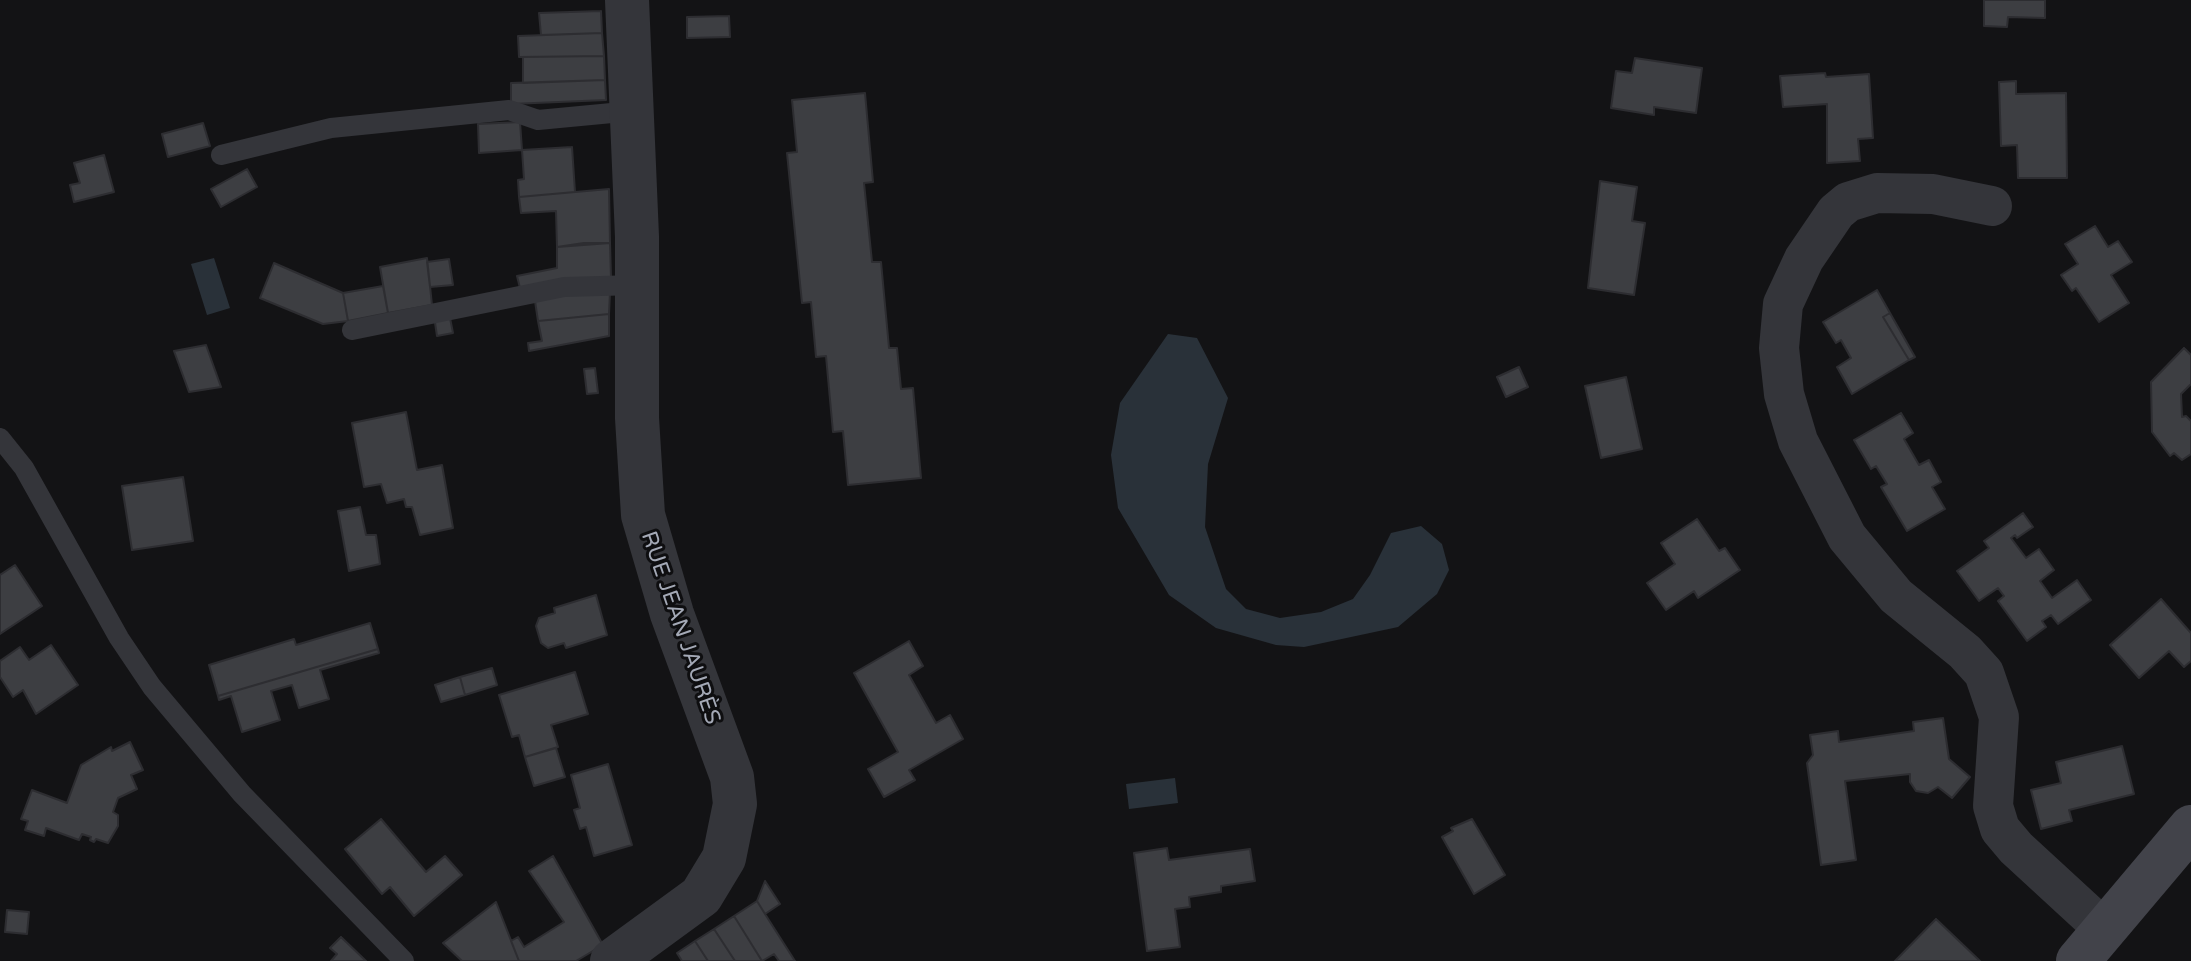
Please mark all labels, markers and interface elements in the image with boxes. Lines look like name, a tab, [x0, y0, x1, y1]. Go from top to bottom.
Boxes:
street label: RUE JEAN JAURÈS	[635, 528, 725, 728]

